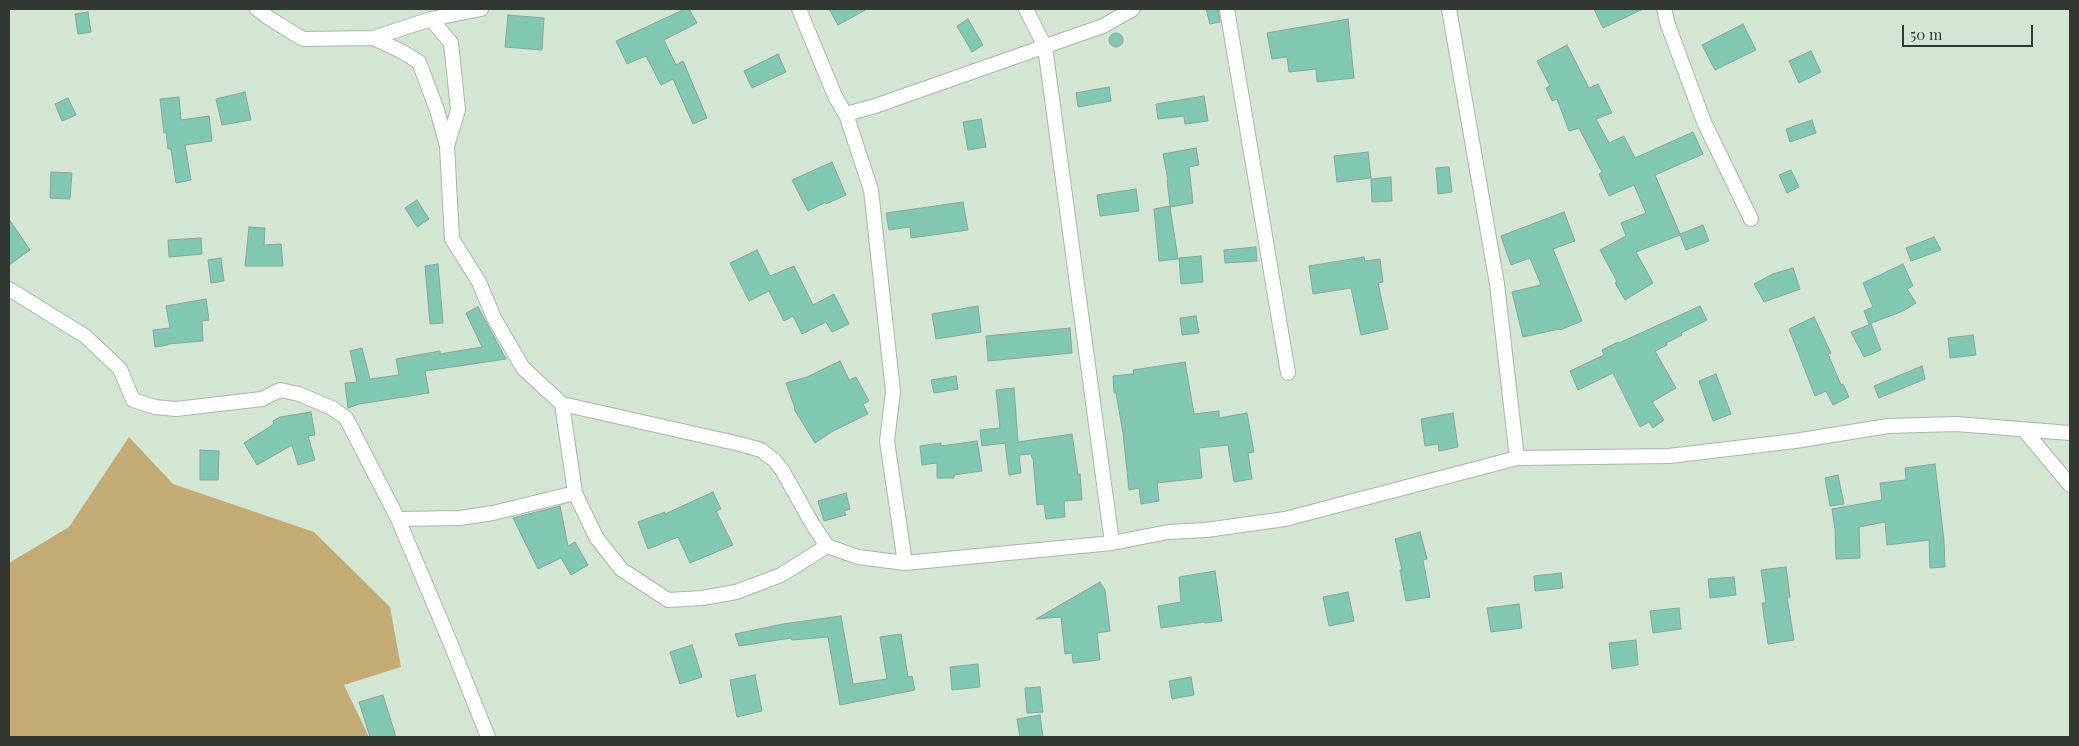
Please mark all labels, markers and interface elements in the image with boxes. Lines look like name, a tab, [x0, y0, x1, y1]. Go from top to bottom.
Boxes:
scale bar	[1904, 15, 2035, 47]
text: 50 m	[1910, 24, 1942, 44]

